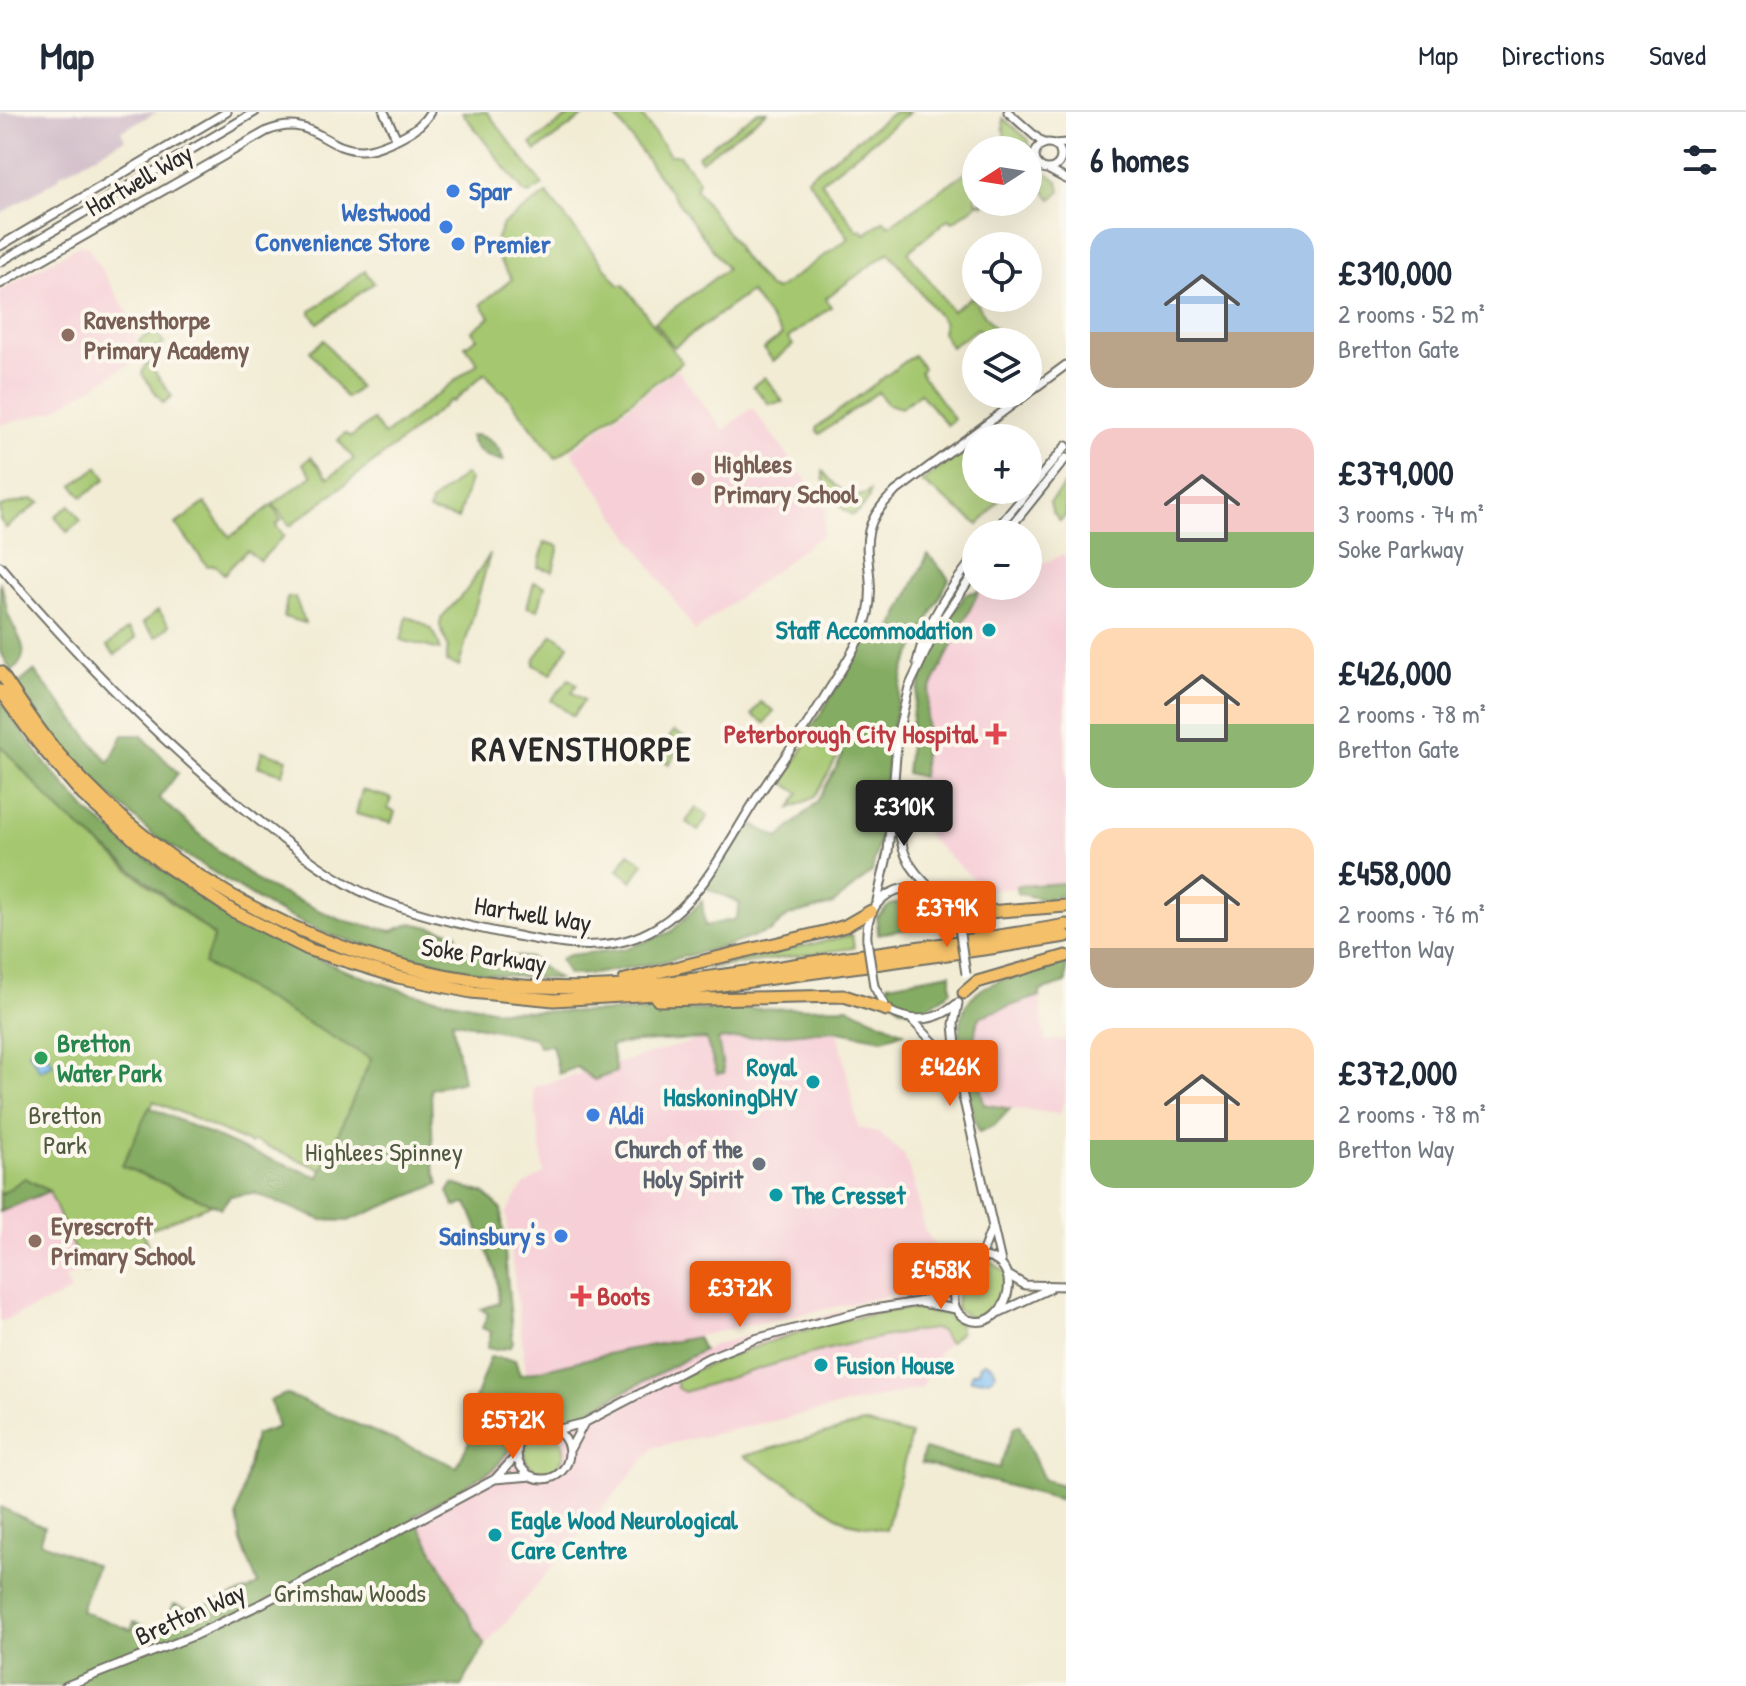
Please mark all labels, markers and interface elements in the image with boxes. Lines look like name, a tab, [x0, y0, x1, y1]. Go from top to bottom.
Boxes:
text: Map	[40, 29, 94, 81]
text: Map	[1418, 36, 1458, 74]
text: Directions	[1502, 36, 1605, 74]
text: Saved	[1649, 36, 1706, 74]
street label: Hartwell Way	[79, 135, 199, 224]
north arrow	[962, 136, 1042, 216]
map controls	[962, 136, 1042, 600]
text: 6 homes	[1090, 137, 1189, 183]
icon: filters	[1678, 138, 1722, 182]
place label: Spar	[469, 173, 513, 209]
marker: Spar	[444, 182, 462, 200]
place label: Westwood Convenience Store	[255, 194, 431, 259]
marker: Westwood Convenience Store	[437, 218, 455, 236]
place label: Premier	[474, 226, 552, 261]
button: locate	[962, 232, 1042, 312]
marker: Premier	[449, 235, 467, 253]
text: £310,000	[1338, 250, 1452, 296]
icon: home	[1154, 260, 1250, 356]
text: 2 rooms · 52 m²	[1338, 296, 1485, 331]
place label: Ravensthorpe Primary Academy	[84, 302, 249, 368]
marker: Ravensthorpe Primary Academy	[59, 326, 77, 344]
button: layers	[962, 328, 1042, 408]
text: Bretton Gate	[1338, 331, 1460, 366]
button: +	[962, 424, 1042, 504]
place label: Highlees Primary School	[714, 446, 859, 512]
text: £379,000	[1338, 450, 1454, 496]
icon: home	[1154, 460, 1250, 556]
marker: Highlees Primary School	[689, 470, 707, 488]
text: 3 rooms · 74 m²	[1338, 496, 1484, 531]
button: −	[962, 520, 1042, 600]
text: Soke Parkway	[1338, 531, 1464, 566]
place label: Staff Accommodation	[776, 612, 973, 647]
marker: Staff Accommodation	[980, 621, 998, 639]
text: £426,000	[1338, 650, 1452, 696]
icon: home	[1154, 660, 1250, 756]
text: 2 rooms · 78 m²	[1338, 696, 1486, 731]
place label: Peterborough City Hospital	[724, 716, 979, 752]
marker: Peterborough City Hospital	[985, 723, 1007, 745]
district label: RAVENSTHORPE	[471, 726, 693, 772]
text: Bretton Gate	[1338, 731, 1460, 766]
pin: £310K	[848, 780, 960, 848]
text: £310K	[874, 788, 934, 823]
text: £458,000	[1338, 850, 1451, 896]
icon: home	[1154, 860, 1250, 956]
pin: £379K	[891, 881, 1003, 949]
street label: Hartwell Way	[472, 887, 594, 940]
text: £379K	[916, 889, 978, 924]
text: 2 rooms · 76 m²	[1338, 896, 1485, 931]
street label: Soke Parkway	[419, 928, 549, 981]
text: Bretton Way	[1338, 931, 1455, 966]
place label: Bretton Water Park	[57, 1025, 162, 1090]
pin: £426K	[894, 1040, 1006, 1108]
text: £426K	[920, 1048, 980, 1083]
marker: Bretton Water Park	[32, 1049, 50, 1067]
place label: Royal HaskoningDHV	[663, 1049, 798, 1115]
text: £372,000	[1338, 1050, 1457, 1096]
icon: home	[1154, 1060, 1250, 1156]
marker: Royal HaskoningDHV	[804, 1073, 822, 1091]
text: 2 rooms · 78 m²	[1338, 1096, 1486, 1131]
park label: Bretton Park	[28, 1097, 102, 1162]
place label: Aldi	[609, 1097, 645, 1132]
marker: Aldi	[584, 1106, 602, 1124]
place label: Church of the Holy Spirit	[614, 1131, 744, 1197]
text: Bretton Way	[1338, 1131, 1455, 1166]
park label: Highlees Spinney	[305, 1134, 463, 1169]
marker: Church of the Holy Spirit	[750, 1155, 768, 1173]
place label: The Cresset	[791, 1177, 906, 1212]
marker: The Cresset	[767, 1186, 785, 1204]
place label: Eyrescroft Primary School	[51, 1208, 196, 1274]
place label: Sainsbury's	[439, 1218, 545, 1254]
marker: Sainsbury's	[552, 1227, 570, 1245]
marker: Eyrescroft Primary School	[26, 1232, 44, 1250]
pin: £458K	[885, 1243, 997, 1311]
text: £458K	[911, 1251, 971, 1286]
pin: £372K	[684, 1261, 796, 1329]
text: £372K	[708, 1269, 772, 1304]
place label: Boots	[597, 1278, 650, 1313]
marker: Boots	[572, 1287, 590, 1305]
place label: Fusion House	[836, 1347, 955, 1382]
marker: Fusion House	[812, 1356, 830, 1374]
pin: £572K	[457, 1393, 569, 1461]
text: £572K	[481, 1401, 545, 1436]
place label: Eagle Wood Neurological Care Centre	[511, 1502, 739, 1567]
marker: Eagle Wood Neurological Care Centre	[486, 1526, 504, 1544]
street label: Bretton Way	[129, 1574, 250, 1653]
park label: Grimshaw Woods	[274, 1575, 426, 1610]

